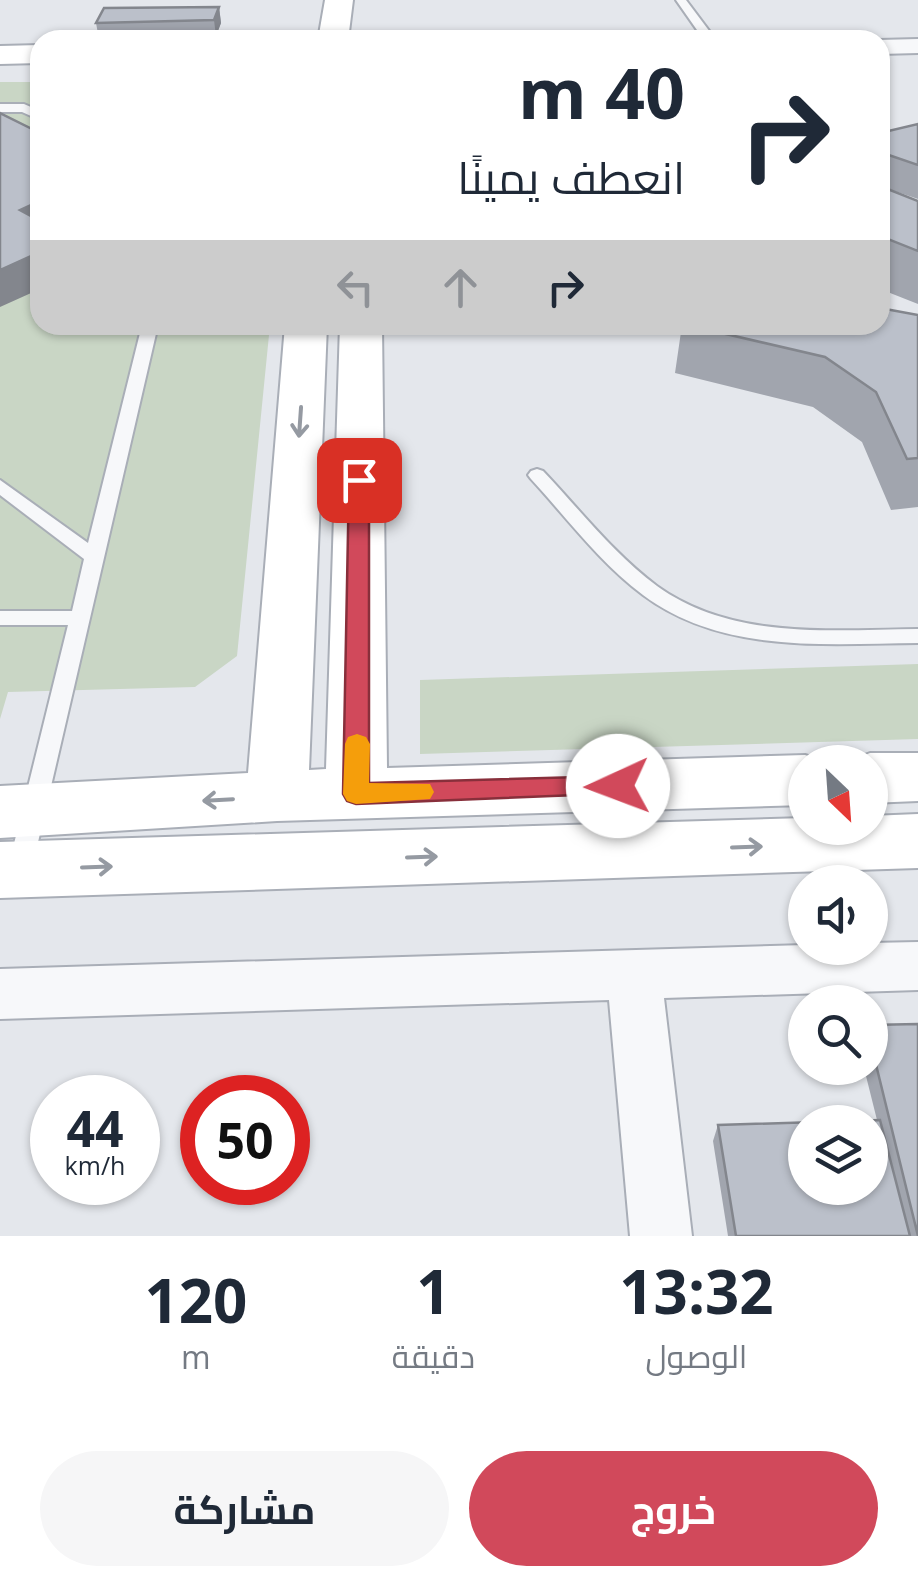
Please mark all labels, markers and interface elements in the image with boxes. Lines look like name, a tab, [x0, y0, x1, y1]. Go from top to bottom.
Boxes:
text: 40 m	[518, 44, 685, 140]
icon: right	[720, 70, 850, 200]
text: انعطف يمينًا	[457, 146, 685, 207]
icon: left	[328, 260, 383, 315]
icon: ahead	[433, 260, 488, 315]
icon: right	[538, 260, 593, 315]
one-way arrow	[290, 406, 309, 438]
pin	[317, 438, 402, 523]
icon: arrive	[332, 453, 387, 508]
position arrow	[566, 734, 670, 838]
north arrow	[788, 745, 888, 845]
map controls	[788, 745, 888, 1205]
one-way arrow	[202, 791, 234, 810]
one-way arrow	[731, 837, 763, 856]
one-way arrow	[406, 847, 438, 866]
one-way arrow	[81, 857, 113, 876]
button: sound	[788, 865, 888, 965]
button: search	[788, 985, 888, 1085]
speed limit sign: 50	[180, 1075, 310, 1205]
text: 44	[66, 1094, 124, 1162]
button: layers	[788, 1105, 888, 1205]
text: km/h	[65, 1148, 125, 1182]
text: 1	[416, 1250, 450, 1332]
text: 13:32	[619, 1250, 774, 1332]
text: 120	[144, 1259, 247, 1341]
text: دقيقة	[392, 1334, 475, 1377]
text: الوصول	[645, 1334, 747, 1377]
text: m	[181, 1335, 211, 1378]
button: مشاركة	[40, 1451, 449, 1566]
button: خروج	[469, 1451, 878, 1566]

